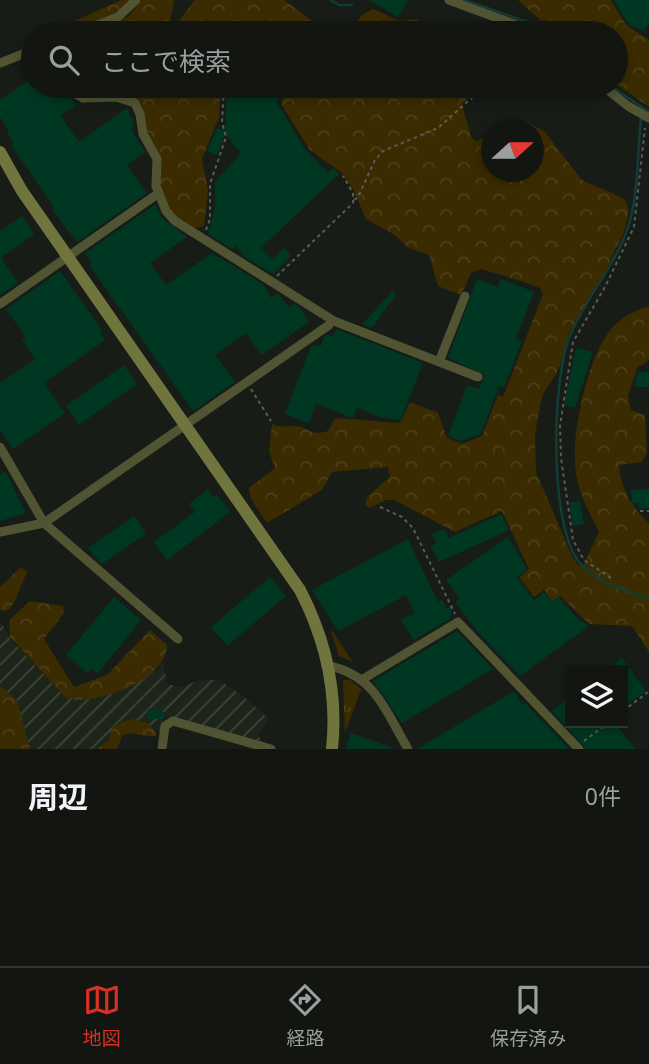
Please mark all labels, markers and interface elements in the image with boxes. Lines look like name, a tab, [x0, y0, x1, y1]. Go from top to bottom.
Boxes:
search box	[21, 21, 628, 98]
icon: search	[45, 41, 83, 79]
text: ここで検索	[101, 43, 231, 79]
north arrow	[481, 119, 544, 182]
map controls	[565, 665, 628, 728]
button: layers	[565, 665, 628, 728]
text: 周辺	[28, 776, 88, 817]
text: 0件	[585, 780, 621, 812]
tab: 地図	[83, 981, 121, 1051]
tab: 経路	[286, 981, 324, 1051]
tab: 保存済み	[490, 981, 566, 1051]

